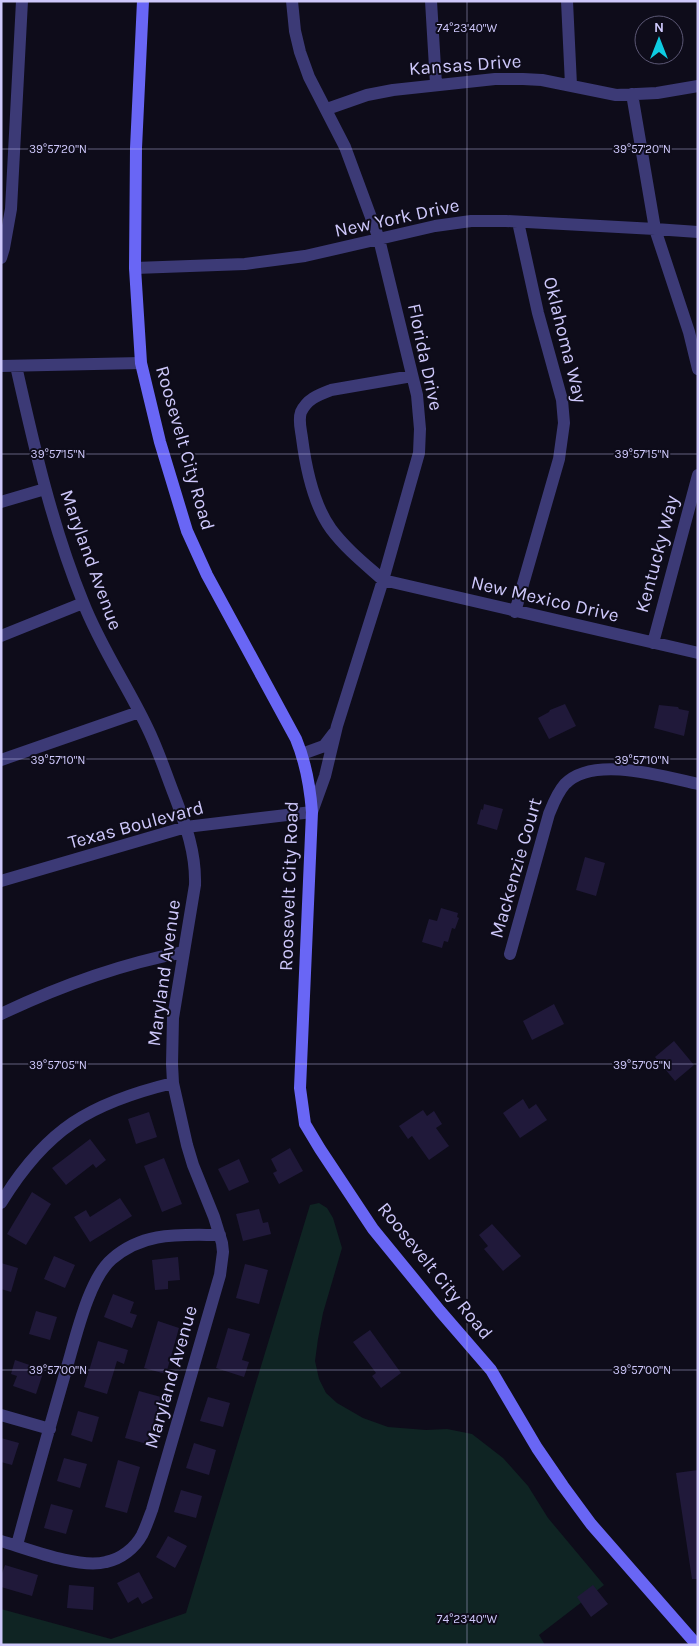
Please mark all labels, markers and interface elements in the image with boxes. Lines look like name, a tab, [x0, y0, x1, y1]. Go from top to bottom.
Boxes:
north arrow	[634, 15, 684, 65]
text: N	[654, 19, 664, 36]
text: 74°23'40"W	[437, 21, 497, 35]
street label: Kansas Drive	[408, 50, 522, 80]
text: 39°57'20"N	[29, 142, 87, 156]
text: 39°57'20"N	[613, 142, 671, 156]
street label: New York Drive	[333, 194, 461, 242]
street label: Oklahoma Way	[539, 275, 591, 405]
street label: Florida Drive	[403, 302, 447, 412]
street label: Roosevelt City Road	[151, 363, 219, 533]
text: 39°57'15"N	[31, 447, 85, 461]
text: 39°57'15"N	[615, 447, 669, 461]
street label: Maryland Avenue	[55, 487, 127, 633]
street label: Kentucky Way	[631, 493, 683, 615]
street label: New Mexico Drive	[469, 571, 621, 627]
text: 39°57'10"N	[30, 753, 86, 767]
text: 39°57'10"N	[614, 753, 670, 767]
street label: Mackenzie Court	[485, 795, 547, 941]
street label: Texas Boulevard	[66, 796, 206, 854]
street label: Roosevelt City Road	[275, 801, 303, 971]
street label: Maryland Avenue	[143, 898, 185, 1048]
text: 39°57'05"N	[29, 1058, 87, 1072]
text: 39°57'05"N	[613, 1058, 671, 1072]
street label: Roosevelt City Road	[373, 1198, 497, 1344]
street label: Maryland Avenue	[140, 1303, 202, 1451]
text: 39°57'00"N	[29, 1363, 87, 1377]
text: 39°57'00"N	[613, 1363, 671, 1377]
text: 74°23'40"W	[437, 1612, 497, 1626]

